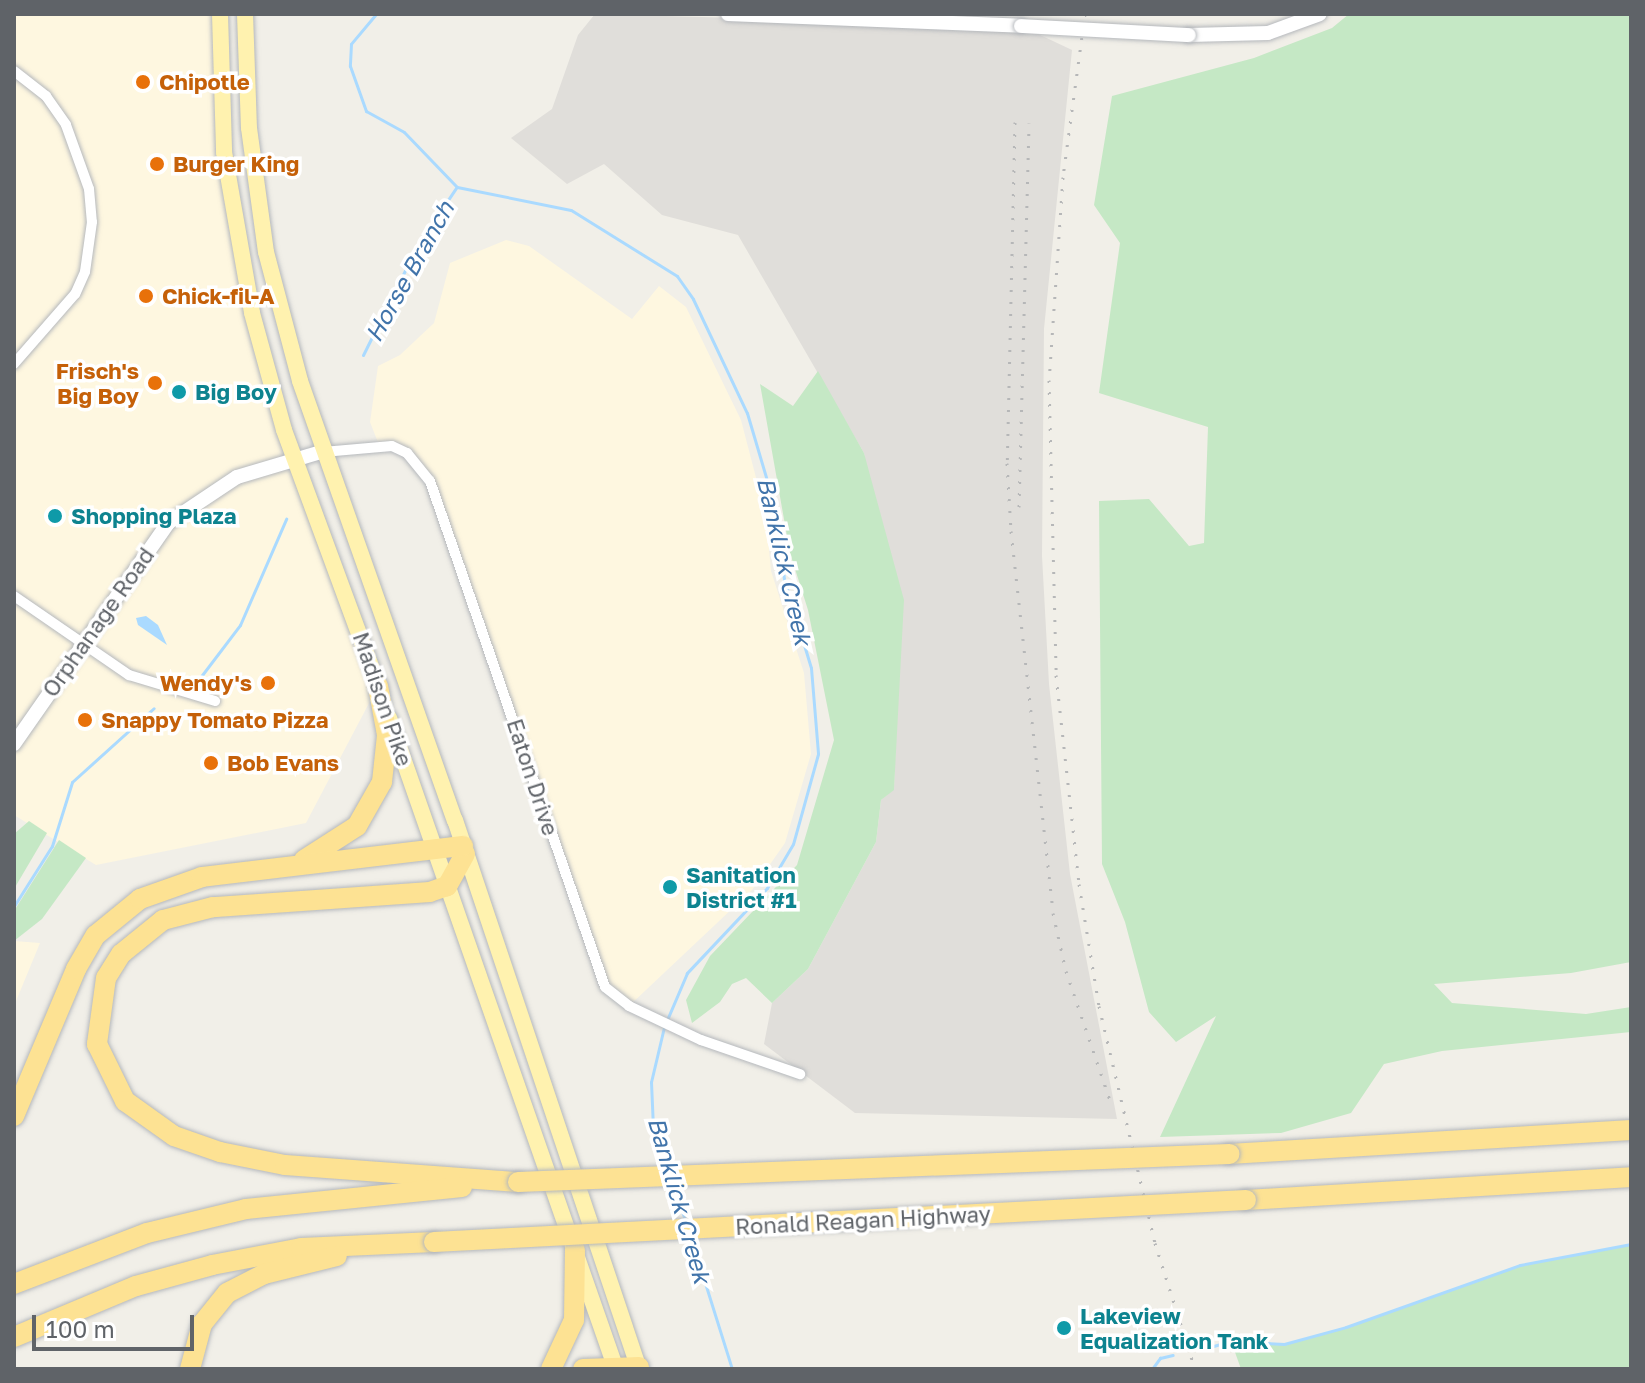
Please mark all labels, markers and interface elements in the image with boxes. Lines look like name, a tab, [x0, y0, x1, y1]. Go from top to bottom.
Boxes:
place label: Chipotle	[159, 69, 250, 95]
marker: Chipotle	[134, 73, 152, 91]
place label: Burger King	[173, 151, 299, 177]
marker: Burger King	[148, 155, 166, 173]
water label: Horse Branch	[359, 196, 459, 346]
place label: Chick-fil-A	[162, 283, 275, 309]
marker: Chick-fil-A	[137, 287, 155, 305]
place label: Frisch's Big Boy	[56, 357, 139, 408]
marker: Frisch's Big Boy	[146, 374, 164, 392]
place label: Big Boy	[195, 379, 277, 405]
marker: Big Boy	[170, 383, 188, 401]
water label: Banklick Creek	[752, 474, 818, 648]
place label: Shopping Plaza	[71, 503, 237, 529]
marker: Shopping Plaza	[46, 507, 64, 525]
street label: Orphanage Road	[37, 542, 159, 702]
street label: Madison Pike	[348, 629, 418, 769]
place label: Wendy's	[160, 670, 252, 696]
marker: Wendy's	[259, 674, 277, 692]
place label: Snappy Tomato Pizza	[101, 707, 329, 733]
marker: Snappy Tomato Pizza	[76, 711, 94, 729]
street label: Eaton Drive	[502, 715, 564, 839]
place label: Bob Evans	[227, 750, 339, 776]
marker: Bob Evans	[202, 754, 220, 772]
place label: Sanitation District #1	[686, 861, 797, 912]
marker: Sanitation District #1	[661, 878, 679, 896]
water label: Banklick Creek	[643, 1114, 717, 1286]
street label: Ronald Reagan Highway	[735, 1200, 991, 1240]
scale bar	[36, 1299, 198, 1349]
place label: Lakeview Equalization Tank	[1080, 1302, 1269, 1354]
text: 100 m	[46, 1314, 115, 1343]
marker: Lakeview Equalization Tank	[1055, 1319, 1073, 1337]

